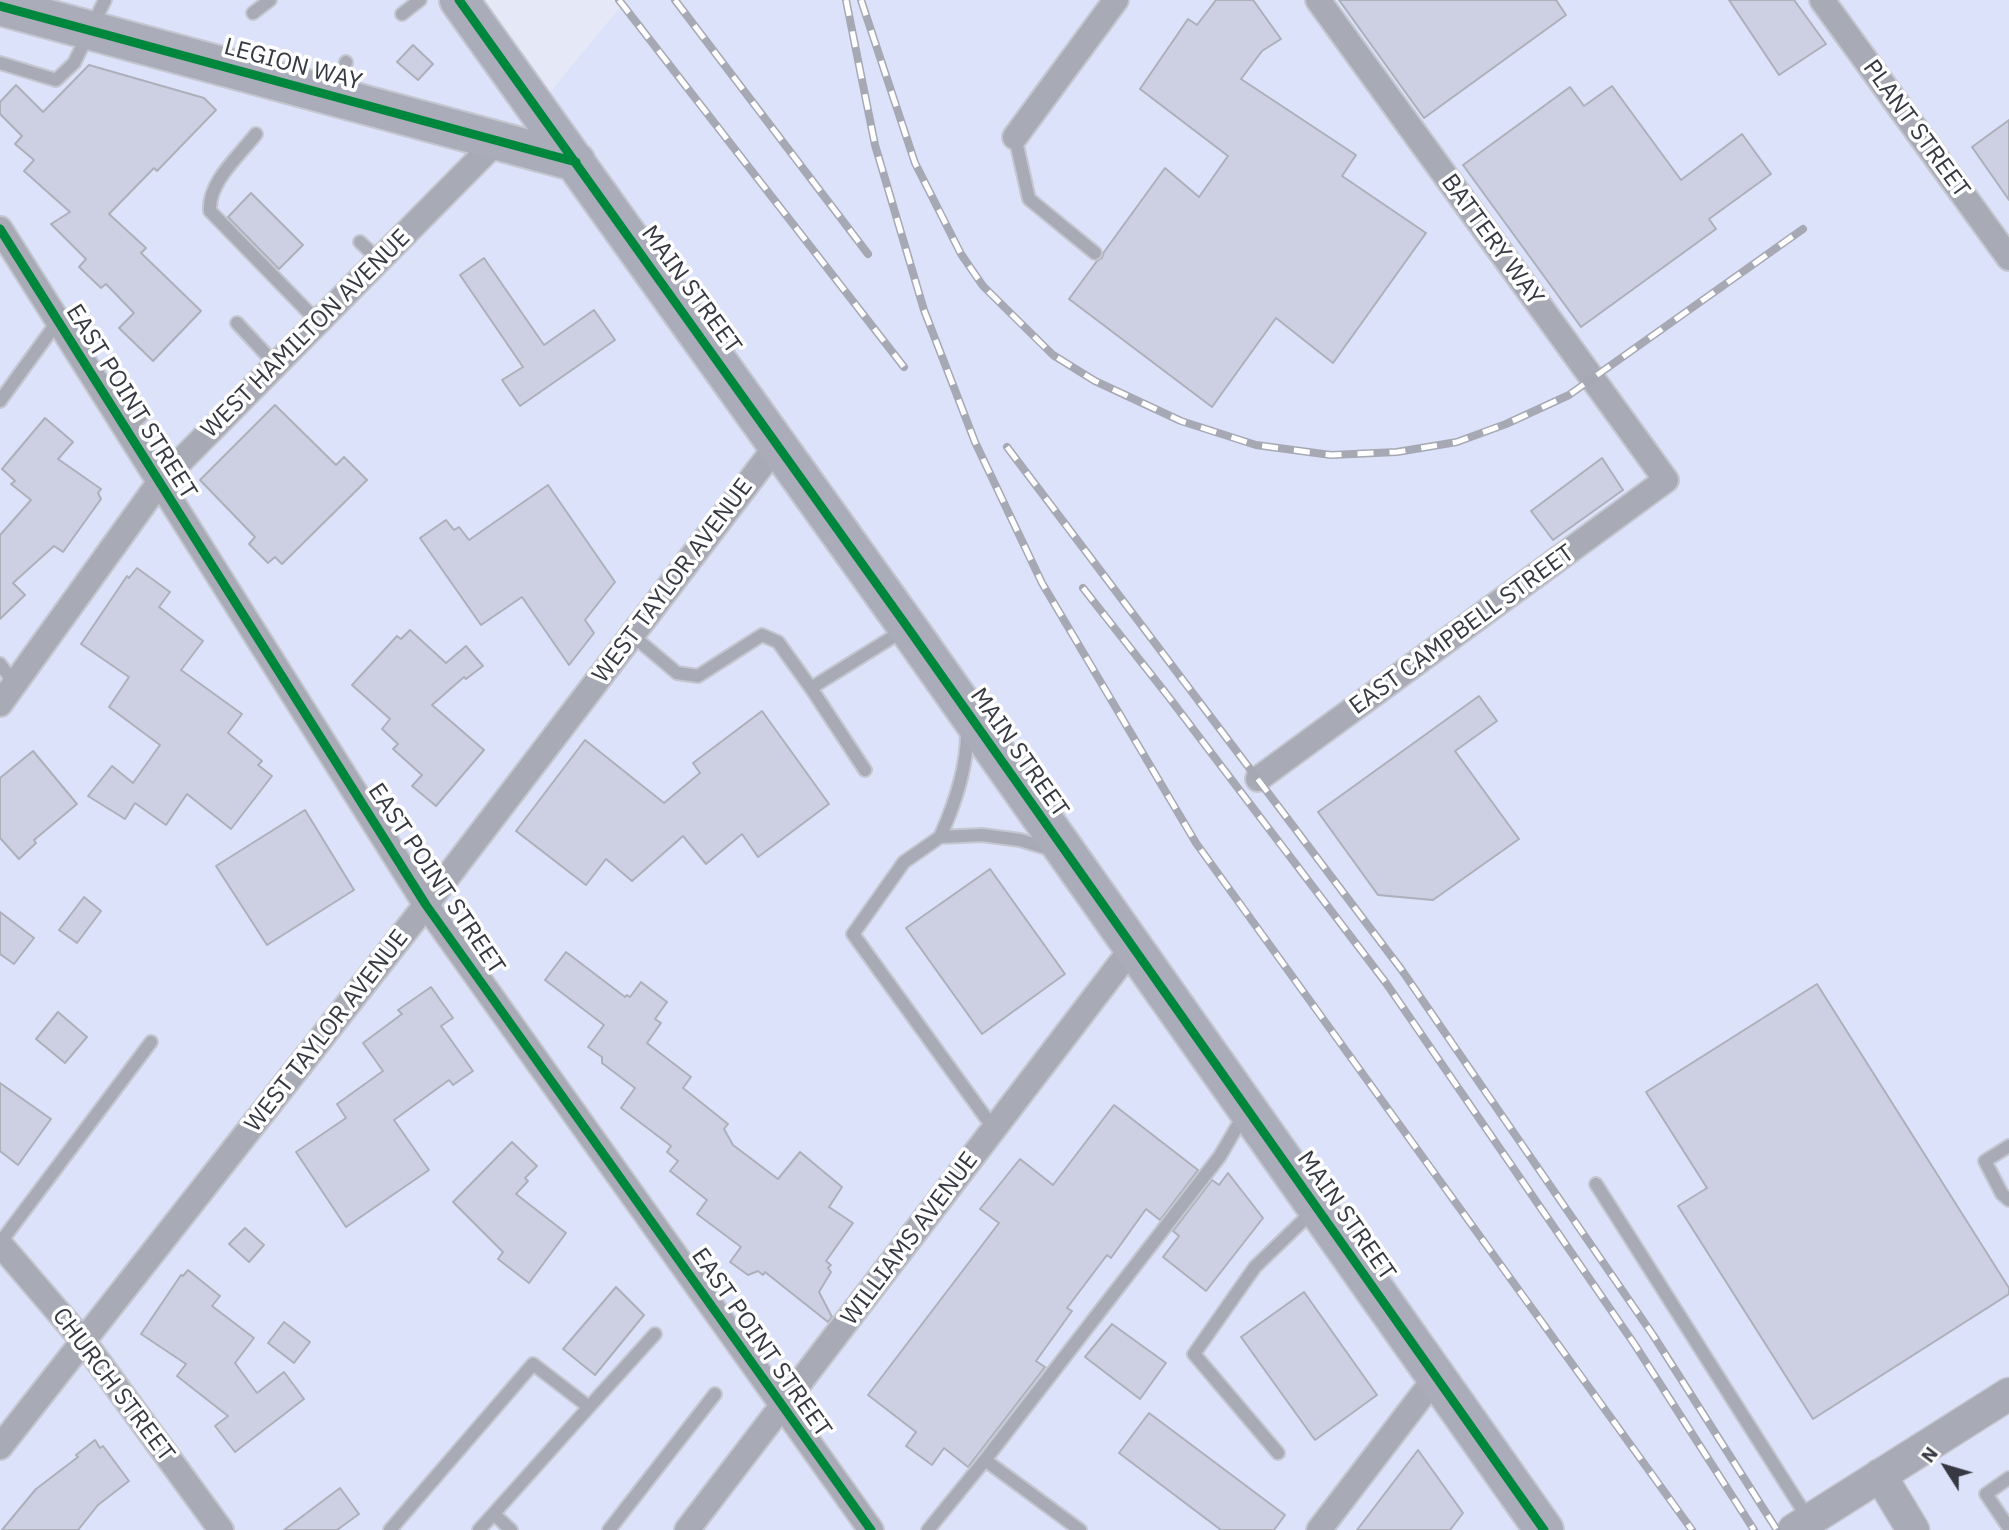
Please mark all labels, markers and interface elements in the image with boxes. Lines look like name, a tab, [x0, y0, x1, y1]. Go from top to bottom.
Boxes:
street label: LEGION WAY	[221, 33, 365, 97]
street label: PLANT STREET	[1856, 55, 1976, 203]
street label: BATTERY WAY	[1435, 169, 1549, 311]
street label: MAIN STREET	[635, 220, 747, 360]
street label: WEST HAMILTON AVENUE	[196, 224, 416, 444]
street label: EAST POINT STREET	[59, 299, 203, 505]
street label: WEST TAYLOR AVENUE	[587, 473, 759, 689]
street label: EAST CAMPBELL STREET	[1344, 539, 1580, 721]
street label: MAIN STREET	[964, 683, 1074, 823]
street label: EAST POINT STREET	[361, 778, 511, 980]
street label: WEST TAYLOR AVENUE	[239, 924, 415, 1138]
street label: MAIN STREET	[1291, 1146, 1401, 1286]
street label: WILLIAMS AVENUE	[836, 1147, 984, 1331]
street label: EAST POINT STREET	[685, 1243, 837, 1443]
street label: CHURCH STREET	[46, 1302, 180, 1468]
north arrow	[1911, 1432, 1981, 1502]
text: N	[1915, 1442, 1943, 1467]

